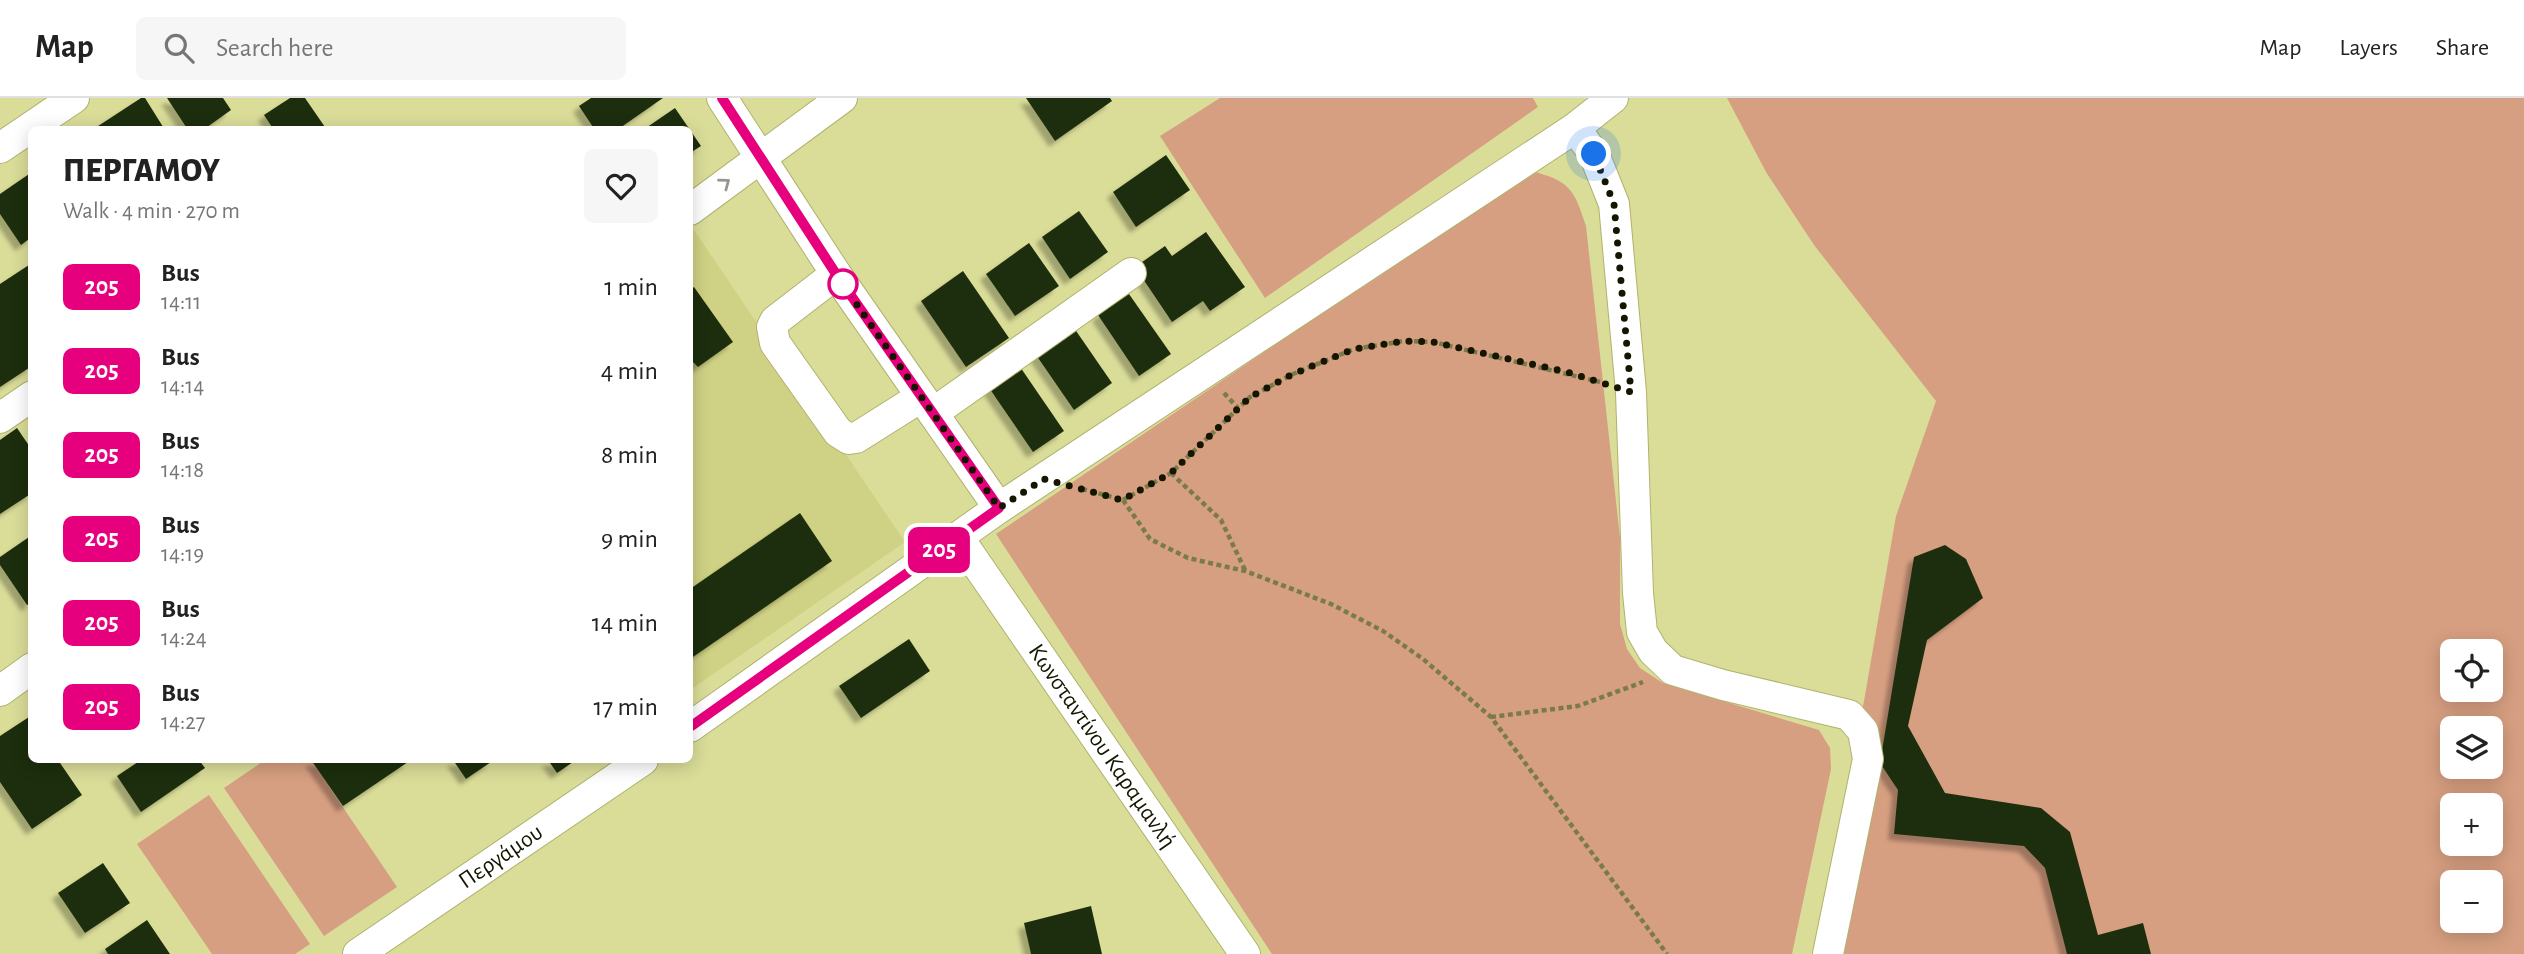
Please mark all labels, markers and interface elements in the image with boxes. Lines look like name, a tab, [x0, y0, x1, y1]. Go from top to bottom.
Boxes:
search box	[136, 17, 626, 80]
icon: search	[160, 29, 198, 67]
text: Map	[35, 31, 94, 64]
text: Search here	[216, 35, 334, 61]
text: Map	[2259, 36, 2301, 60]
text: Layers	[2339, 36, 2398, 60]
text: Share	[2436, 36, 2489, 60]
your location	[1576, 136, 1611, 171]
button: heart	[584, 149, 658, 223]
text: ΠΕΡΓΑΜΟΥ	[63, 155, 220, 188]
one-way arrow	[718, 178, 730, 191]
text: Walk · 4 min · 270 m	[63, 200, 240, 223]
text: Bus	[161, 260, 200, 286]
unlabelled marker	[828, 269, 858, 299]
text: 1 min	[604, 274, 658, 300]
text: 205	[84, 275, 119, 299]
text: 14:11	[161, 291, 201, 314]
text: Bus	[161, 344, 200, 370]
text: 4 min	[601, 358, 658, 384]
text: 205	[84, 359, 119, 383]
text: 14:14	[161, 375, 204, 398]
text: Bus	[161, 428, 200, 454]
text: 8 min	[601, 442, 658, 468]
text: 205	[84, 443, 119, 467]
text: 14:18	[161, 459, 204, 482]
text: Bus	[161, 512, 200, 538]
text: 9 min	[601, 526, 658, 552]
text: 205	[84, 527, 119, 551]
line badge: 205	[899, 527, 979, 573]
text: 205	[922, 538, 956, 562]
text: 14:19	[161, 543, 204, 566]
text: Bus	[161, 596, 200, 622]
text: 14 min	[592, 610, 658, 636]
text: 205	[84, 611, 119, 635]
text: 14:24	[161, 627, 207, 650]
map controls	[2440, 639, 2503, 933]
button: locate	[2440, 639, 2503, 702]
street label: Κωνσταντίνου Καραμανλή	[1024, 640, 1180, 853]
text: Bus	[161, 680, 200, 706]
text: 17 min	[593, 694, 658, 720]
text: 205	[84, 695, 119, 719]
text: 14:27	[161, 711, 205, 734]
button: layers	[2440, 716, 2503, 779]
button: +	[2440, 793, 2503, 856]
street label: Περγάμου	[455, 820, 547, 894]
button: −	[2440, 870, 2503, 933]

